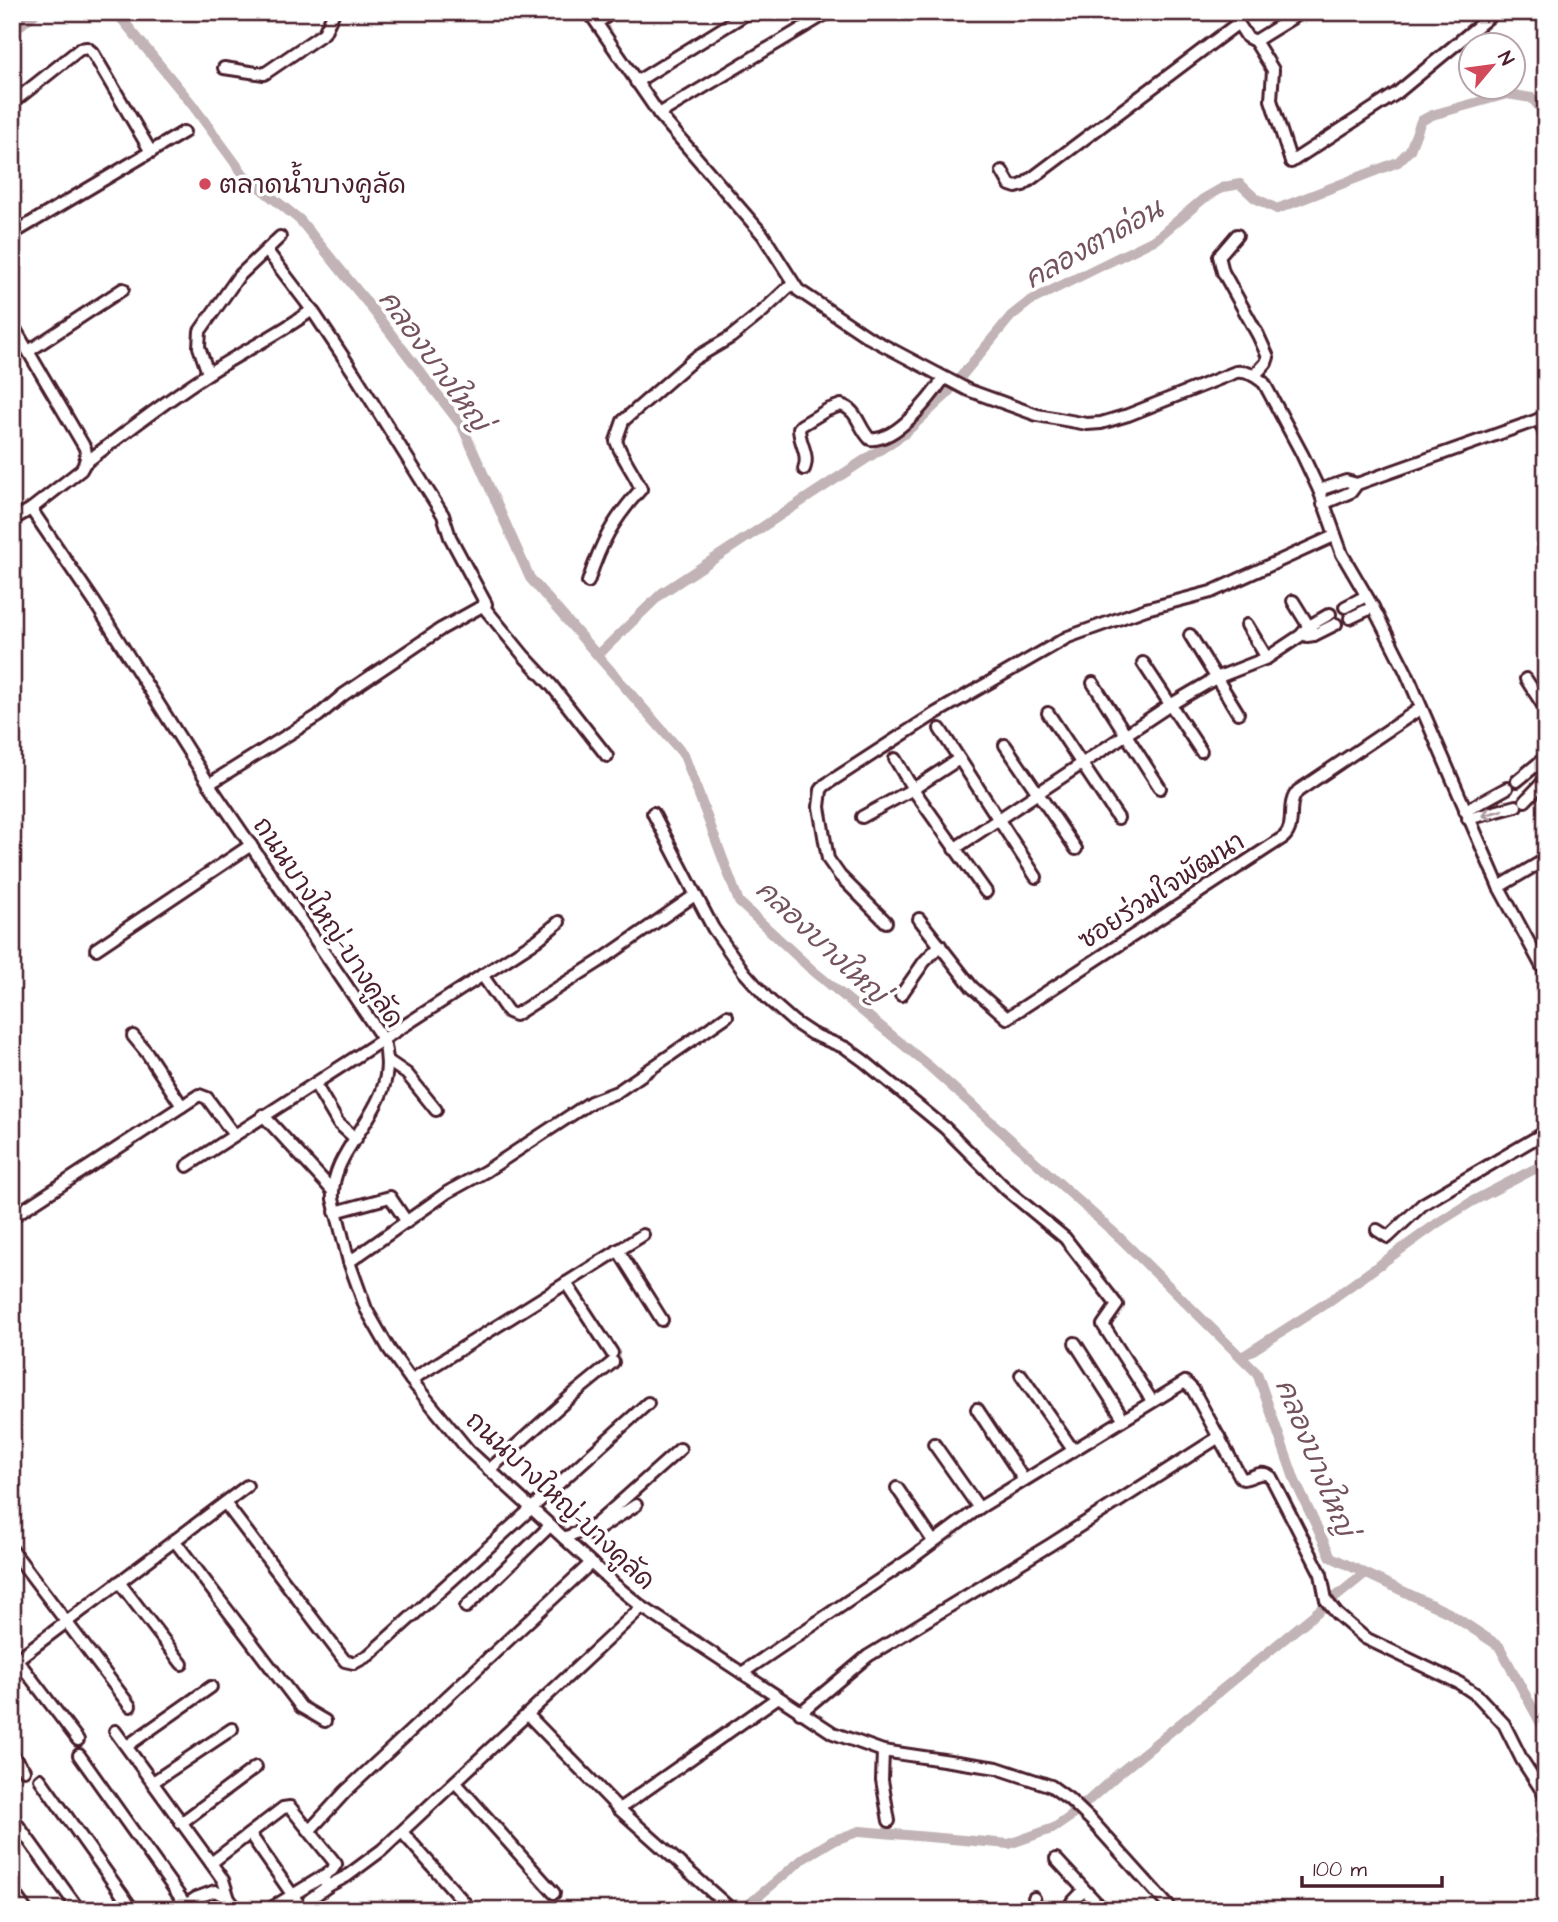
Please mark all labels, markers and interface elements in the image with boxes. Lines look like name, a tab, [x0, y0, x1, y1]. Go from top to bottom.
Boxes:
north arrow	[1456, 32, 1526, 102]
text: N	[1491, 47, 1520, 70]
place label: ตลาดน้ำบางคูลัด	[219, 161, 406, 203]
marker: ตลาดน้ำบางคูลัด	[197, 176, 213, 192]
water label: คลองตาด่อน	[1017, 190, 1171, 298]
water label: คลองบางใหญ่	[369, 282, 501, 444]
one-way arrow	[1481, 807, 1504, 820]
street label: ถนนบางใหญ่-บางคูลัด	[244, 810, 412, 1035]
street label: ซอยร่วมใจพัฒนา	[1071, 823, 1252, 958]
water label: คลองบางใหญ่	[747, 871, 899, 1017]
water label: คลองบางใหญ่	[1265, 1373, 1366, 1547]
street label: ถนนบางใหญ่-บางคูลัด	[458, 1403, 663, 1598]
scale bar	[1302, 1845, 1442, 1889]
text: 100 m	[1313, 1855, 1368, 1884]

